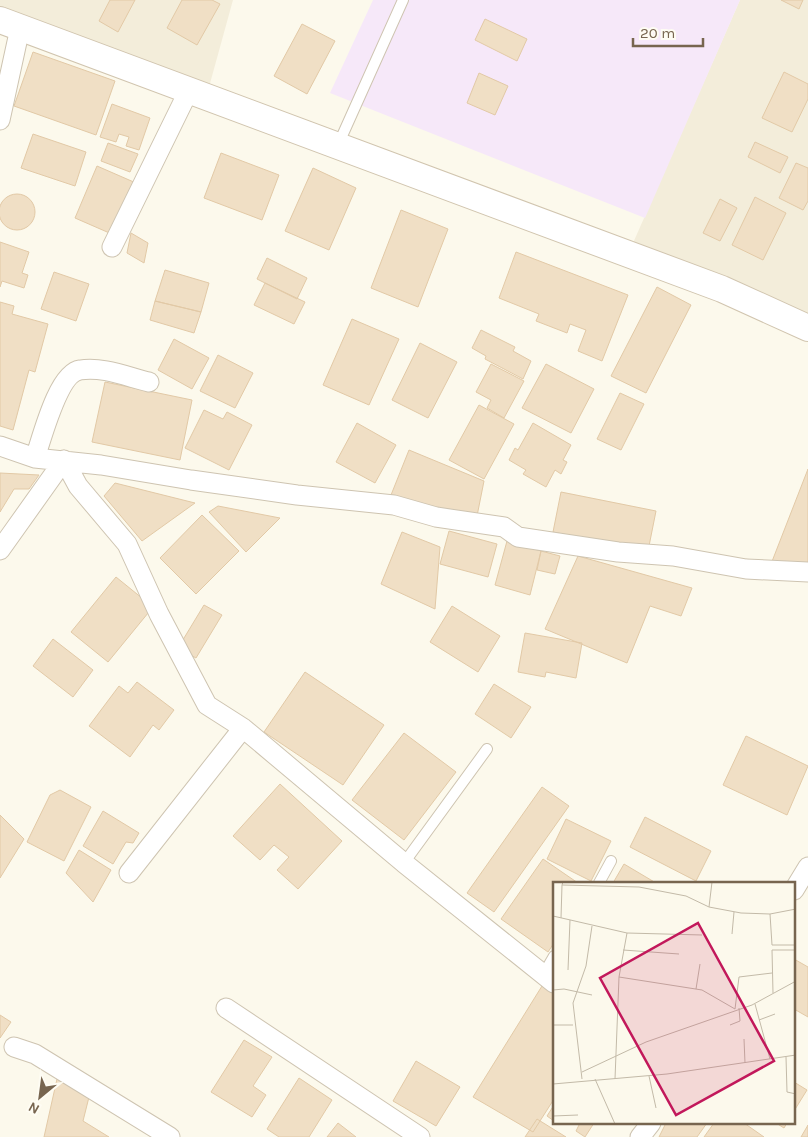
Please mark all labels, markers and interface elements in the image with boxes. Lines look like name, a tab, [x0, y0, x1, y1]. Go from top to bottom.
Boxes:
scale bar	[633, 15, 703, 47]
text: 20 m	[640, 24, 675, 42]
inset map	[553, 882, 796, 1124]
north arrow	[15, 1072, 65, 1122]
text: N	[25, 1098, 42, 1118]

